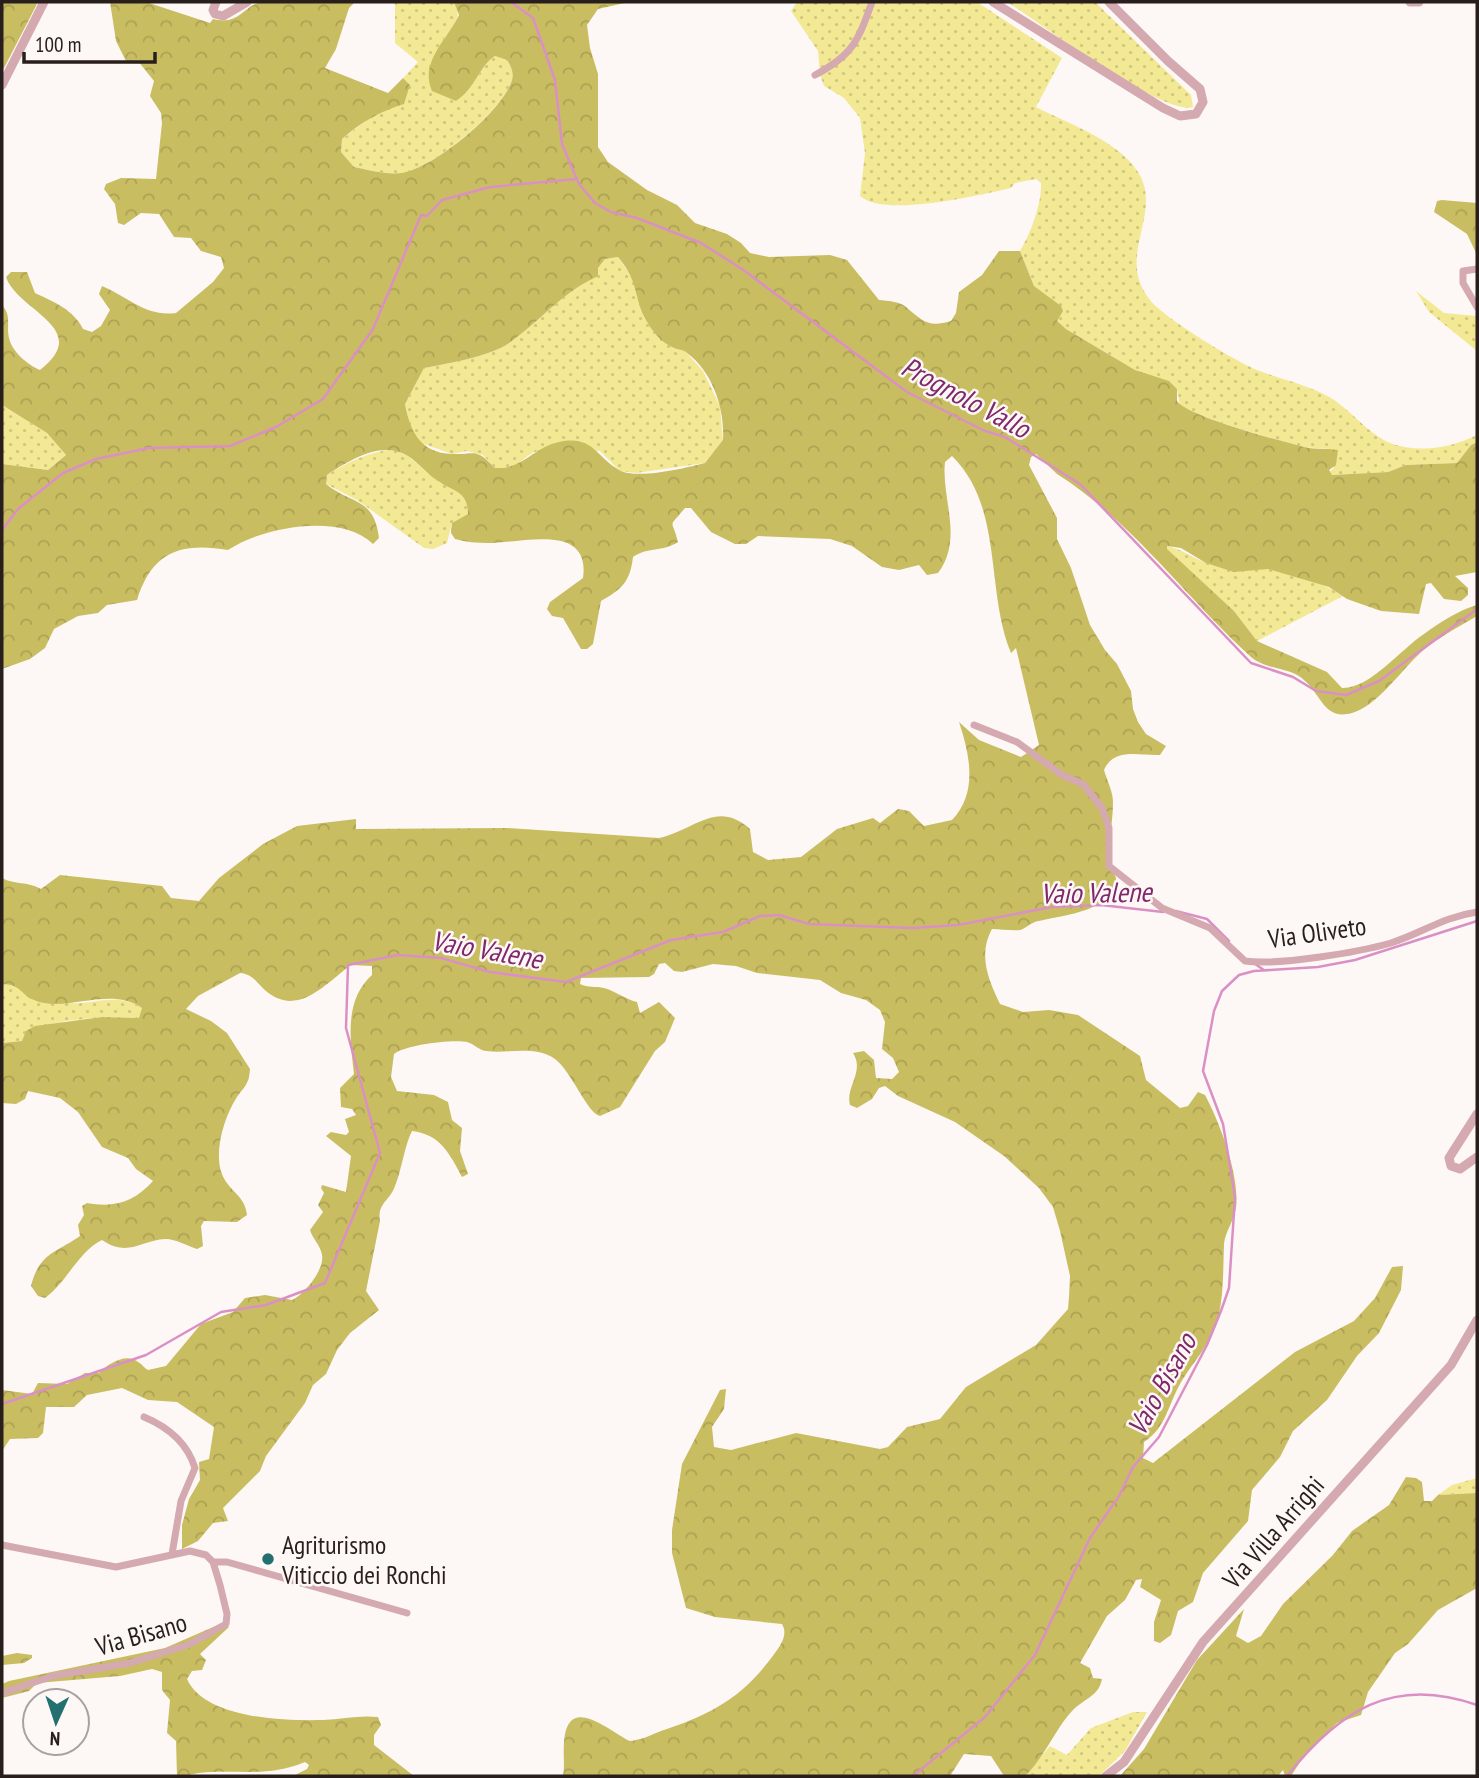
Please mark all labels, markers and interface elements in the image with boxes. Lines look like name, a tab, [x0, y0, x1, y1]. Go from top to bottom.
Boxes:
scale bar	[24, 21, 156, 65]
text: 100 m	[35, 31, 81, 58]
water label: Prognolo Vallo	[895, 348, 1038, 447]
water label: Vaio Valene	[1040, 872, 1154, 911]
street label: Via Oliveto	[1265, 909, 1368, 955]
water label: Vaio Valene	[429, 921, 547, 977]
water label: Vaio Bisano	[1118, 1325, 1205, 1442]
street label: Via Villa Arrighi	[1214, 1469, 1331, 1596]
place label: Agriturismo Viticcio dei Ronchi	[281, 1528, 447, 1591]
marker: Agriturismo Viticcio dei Ronchi	[260, 1551, 276, 1567]
street label: Via Bisano	[91, 1605, 190, 1663]
north arrow	[21, 1687, 91, 1757]
text: N	[49, 1727, 61, 1751]

